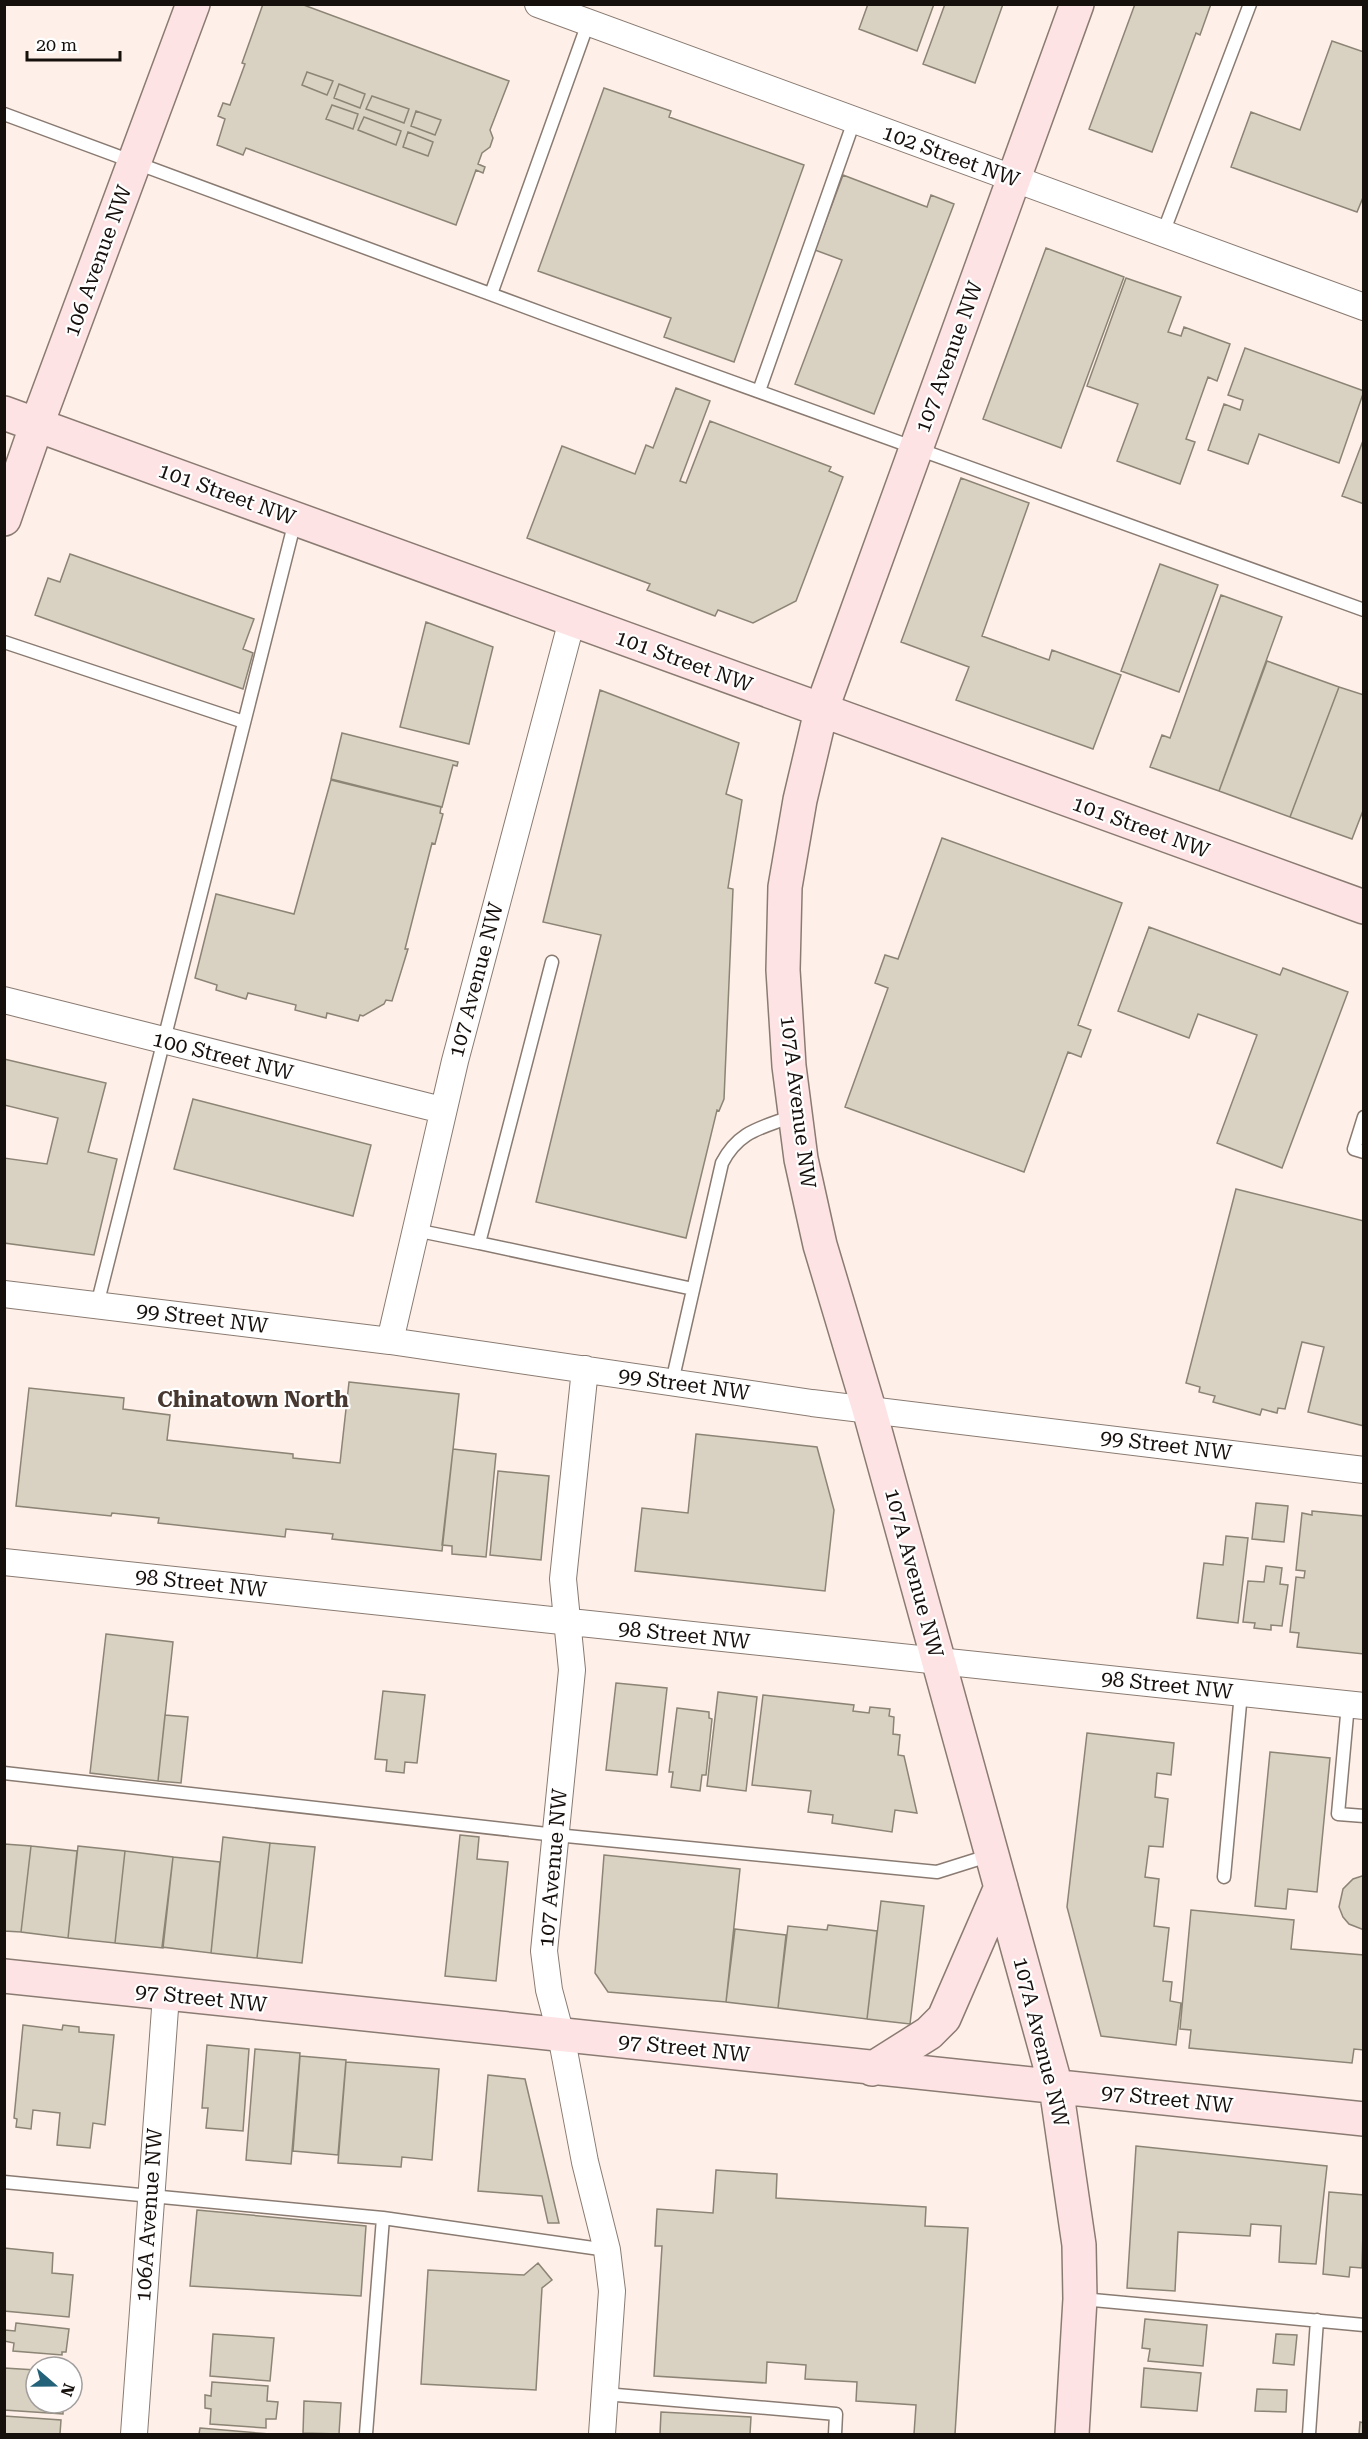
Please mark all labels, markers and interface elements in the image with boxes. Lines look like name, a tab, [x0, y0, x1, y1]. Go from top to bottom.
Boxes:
scale bar	[27, 24, 120, 62]
text: 20 m	[36, 34, 77, 55]
street label: 102 Street NW	[879, 120, 1024, 192]
street label: 106 Avenue NW	[59, 181, 137, 340]
street label: 107 Avenue NW	[910, 277, 988, 436]
street label: 101 Street NW	[155, 458, 300, 530]
street label: 101 Street NW	[612, 625, 757, 697]
street label: 101 Street NW	[1069, 791, 1214, 863]
street label: 107 Avenue NW	[444, 899, 508, 1060]
street label: 107A Avenue NW	[775, 1014, 821, 1191]
street label: 100 Street NW	[150, 1027, 297, 1085]
street label: 99 Street NW	[135, 1298, 270, 1338]
street label: 99 Street NW	[617, 1363, 752, 1405]
district label: Chinatown North	[157, 1387, 349, 1412]
street label: 99 Street NW	[1099, 1425, 1234, 1465]
street label: 107A Avenue NW	[880, 1486, 948, 1661]
street label: 98 Street NW	[134, 1564, 269, 1602]
street label: 98 Street NW	[617, 1616, 752, 1654]
street label: 98 Street NW	[1100, 1666, 1235, 1704]
street label: 107 Avenue NW	[534, 1787, 572, 1948]
street label: 107A Avenue NW	[1008, 1955, 1074, 2130]
street label: 97 Street NW	[134, 1979, 269, 2017]
street label: 97 Street NW	[617, 2029, 752, 2067]
street label: 97 Street NW	[1100, 2080, 1235, 2118]
street label: 106A Avenue NW	[131, 2127, 167, 2303]
north arrow	[24, 2355, 84, 2415]
text: N	[57, 2381, 79, 2399]

